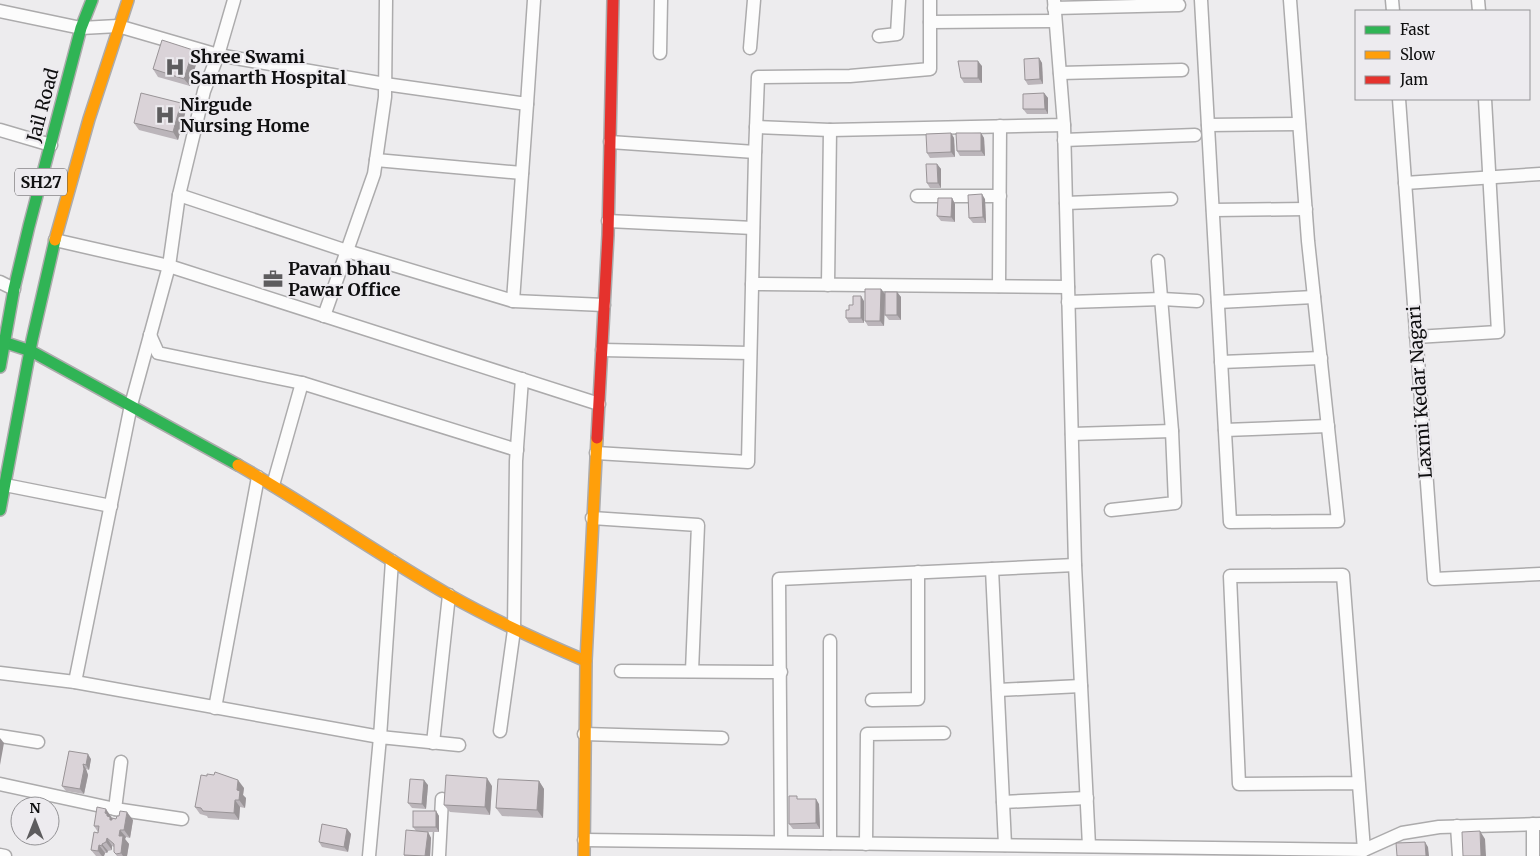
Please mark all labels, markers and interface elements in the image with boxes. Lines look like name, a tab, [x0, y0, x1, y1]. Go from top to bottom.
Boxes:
legend	[1355, 10, 1530, 100]
text: Fast	[1400, 20, 1430, 39]
place label: Shree Swami Samarth Hospital	[190, 45, 346, 89]
text: Slow	[1400, 45, 1435, 64]
hospital icon: Shree Swami Samarth Hospital	[164, 56, 186, 78]
street label: Jail Road	[21, 65, 63, 145]
text: Jam	[1399, 70, 1428, 89]
place label: Nirgude Nursing Home	[180, 93, 310, 137]
hospital icon: Nirgude Nursing Home	[154, 104, 176, 126]
road number: SH27	[15, 168, 67, 196]
place label: Pavan bhau Pawar Office	[288, 257, 401, 301]
office icon: Pavan bhau Pawar Office	[262, 268, 284, 290]
street label: Laxmi Kedar Nagari	[1402, 305, 1437, 479]
north arrow	[10, 796, 60, 846]
text: N	[29, 799, 41, 817]

